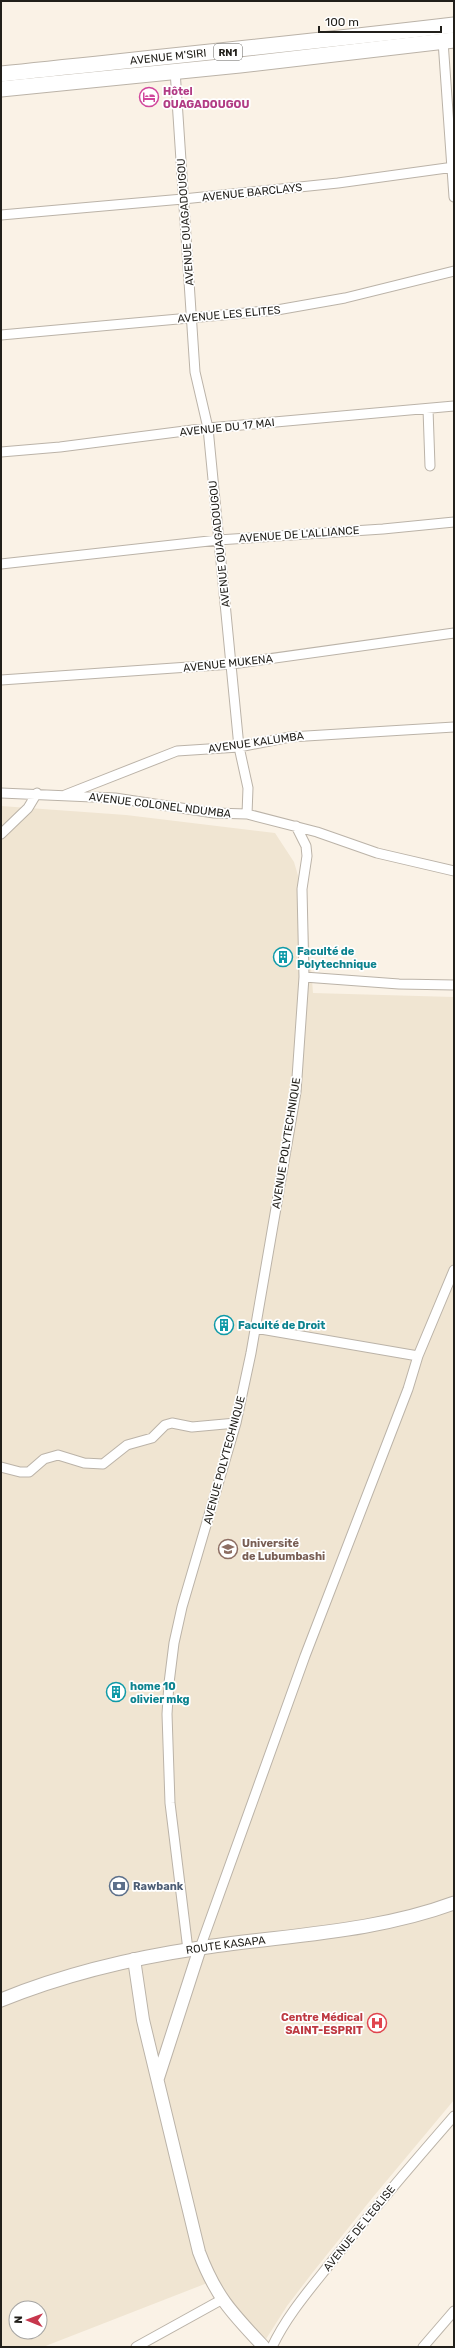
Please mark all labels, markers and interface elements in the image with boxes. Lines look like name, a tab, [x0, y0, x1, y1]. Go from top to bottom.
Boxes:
scale bar	[319, 8, 441, 34]
text: 100 m	[325, 15, 359, 29]
road number: RN1	[214, 44, 242, 60]
street label: AVENUE M'SIRI	[129, 47, 207, 67]
place label: Hôtel OUAGADOUGOU	[163, 85, 249, 111]
hotel icon: Hôtel OUAGADOUGOU	[138, 86, 160, 108]
street label: AVENUE OUAGADOUGOU	[175, 158, 196, 286]
street label: AVENUE BARCLAYS	[201, 181, 303, 204]
street label: AVENUE LES ELITES	[177, 303, 281, 325]
street label: AVENUE DU 17 MAI	[179, 416, 275, 439]
street label: AVENUE OUAGADOUGOU	[206, 480, 233, 608]
street label: AVENUE DE L'ALLIANCE	[238, 524, 360, 545]
street label: AVENUE MUKENA	[183, 652, 274, 675]
street label: AVENUE KALUMBA	[207, 729, 305, 756]
street label: AVENUE COLONEL NDUMBA	[88, 790, 232, 821]
place label: Faculté de Polytechnique	[297, 945, 377, 971]
building icon: Faculté de Polytechnique	[272, 946, 294, 968]
street label: AVENUE POLYTECHNIQUE	[270, 1076, 303, 1210]
building icon: Faculté de Droit	[213, 1314, 235, 1336]
place label: Faculté de Droit	[238, 1319, 325, 1332]
street label: AVENUE POLYTECHNIQUE	[201, 1394, 248, 1526]
place label: Université de Lubumbashi	[242, 1537, 325, 1563]
school or university icon: Université de Lubumbashi	[217, 1538, 239, 1560]
place label: home 10 olivier mkg	[130, 1680, 190, 1706]
building icon: home 10 olivier mkg	[105, 1681, 127, 1703]
bank icon: Rawbank	[108, 1875, 130, 1897]
place label: Rawbank	[133, 1880, 184, 1893]
street label: ROUTE KASAPA	[185, 1934, 267, 1957]
place label: Centre Médical SAINT-ESPRIT	[281, 2011, 363, 2037]
hospital icon: Centre Médical SAINT-ESPRIT	[366, 2012, 388, 2034]
street label: AVENUE DE L'EGLISE	[321, 2183, 398, 2274]
north arrow	[8, 2300, 48, 2340]
text: N	[12, 2316, 25, 2324]

